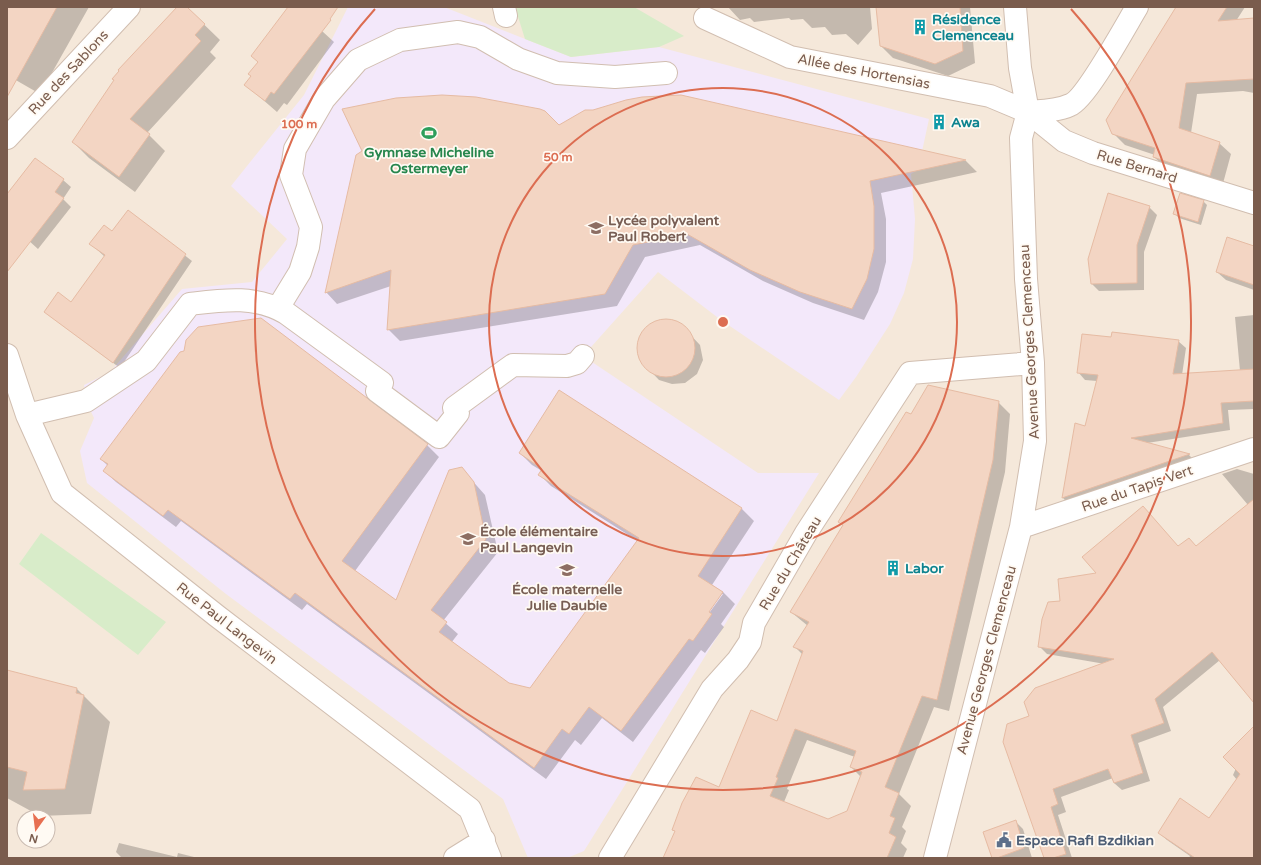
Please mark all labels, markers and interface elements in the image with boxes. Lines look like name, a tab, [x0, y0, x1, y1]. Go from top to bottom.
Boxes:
place label: Résidence Clemenceau	[932, 11, 1014, 44]
building icon: Résidence Clemenceau	[911, 18, 929, 36]
street label: Rue des Sablons	[25, 26, 112, 118]
street label: Allée des Hortensias	[796, 50, 932, 93]
building icon: Awa	[930, 113, 948, 131]
place label: Awa	[951, 114, 980, 131]
text: 100 m	[281, 117, 317, 131]
sports icon: Gymnase Micheline Ostermeyer	[420, 124, 438, 142]
place label: Gymnase Micheline Ostermeyer	[364, 144, 494, 177]
street label: Rue Bernard	[1095, 146, 1179, 187]
text: 50 m	[543, 150, 573, 164]
place label: Lycée polyvalent Paul Robert	[608, 212, 720, 245]
school or university icon: Lycée polyvalent Paul Robert	[587, 219, 605, 237]
street label: Avenue Georges Clemenceau	[1016, 244, 1043, 440]
centre of rings	[716, 315, 730, 329]
street label: Rue du Tapis Vert	[1079, 461, 1196, 515]
street label: Rue du Château	[756, 513, 825, 613]
place label: École élémentaire Paul Langevin	[480, 523, 598, 556]
school or university icon: École élémentaire Paul Langevin	[459, 530, 477, 548]
building icon: Labor	[884, 559, 902, 577]
place label: Labor	[905, 560, 944, 577]
school or university icon: École maternelle Julie Daubie	[558, 561, 576, 579]
street label: Avenue Georges Clemenceau	[953, 564, 1020, 757]
street label: Rue Paul Langevin	[173, 579, 280, 668]
place label: École maternelle Julie Daubie	[512, 581, 622, 614]
north arrow	[16, 809, 56, 849]
text: N	[28, 831, 40, 846]
public building icon: Espace Rafi Bzdikian	[995, 831, 1013, 849]
place label: Espace Rafi Bzdikian	[1016, 832, 1154, 849]

